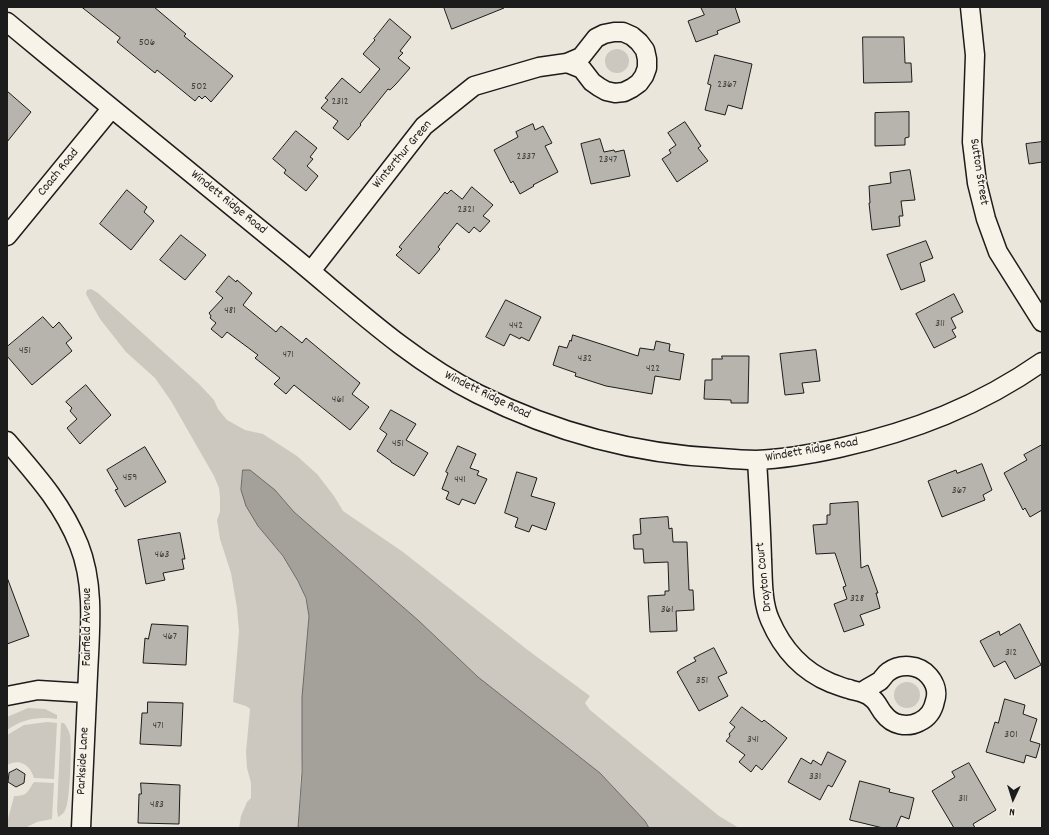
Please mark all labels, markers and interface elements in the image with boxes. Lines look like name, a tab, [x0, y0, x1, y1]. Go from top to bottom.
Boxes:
house number: 506	[139, 36, 155, 50]
house number: 2367	[717, 78, 737, 92]
house number: 502	[191, 80, 207, 94]
house number: 2312	[332, 95, 348, 109]
street label: Winterthur Green	[370, 118, 436, 192]
street label: Sutton Street	[965, 138, 991, 206]
street label: Coach Road	[35, 146, 83, 200]
house number: 2337	[517, 150, 535, 164]
house number: 2347	[599, 153, 617, 167]
street label: Windett Ridge Road	[187, 167, 269, 239]
house number: 2321	[458, 203, 474, 217]
house number: 481	[224, 304, 236, 318]
house number: 311	[935, 317, 945, 331]
house number: 442	[509, 319, 523, 333]
house number: 451	[19, 344, 31, 358]
house number: 471	[282, 348, 294, 362]
house number: 432	[578, 352, 592, 366]
house number: 422	[646, 362, 660, 376]
street label: Windett Ridge Road	[441, 368, 533, 424]
house number: 461	[332, 393, 344, 407]
street label: Windett Ridge Road	[764, 435, 860, 467]
house number: 451	[392, 437, 404, 451]
house number: 459	[123, 471, 137, 485]
house number: 441	[454, 473, 466, 487]
house number: 367	[952, 484, 966, 498]
street label: Drayton Court	[754, 541, 776, 613]
house number: 463	[155, 548, 169, 562]
street label: Fairfield Avenue	[80, 588, 96, 666]
house number: 328	[850, 592, 864, 606]
house number: 361	[661, 603, 673, 617]
house number: 467	[163, 630, 177, 644]
house number: 312	[1005, 646, 1017, 660]
house number: 351	[696, 674, 708, 688]
house number: 471	[152, 719, 164, 733]
street label: Parkside Lane	[74, 727, 94, 795]
house number: 301	[1004, 728, 1018, 742]
house number: 341	[747, 733, 759, 747]
house number: 331	[809, 770, 821, 784]
north arrow	[993, 779, 1033, 819]
house number: 311	[958, 792, 968, 806]
house number: 483	[150, 798, 164, 812]
text: N	[1009, 803, 1015, 819]

